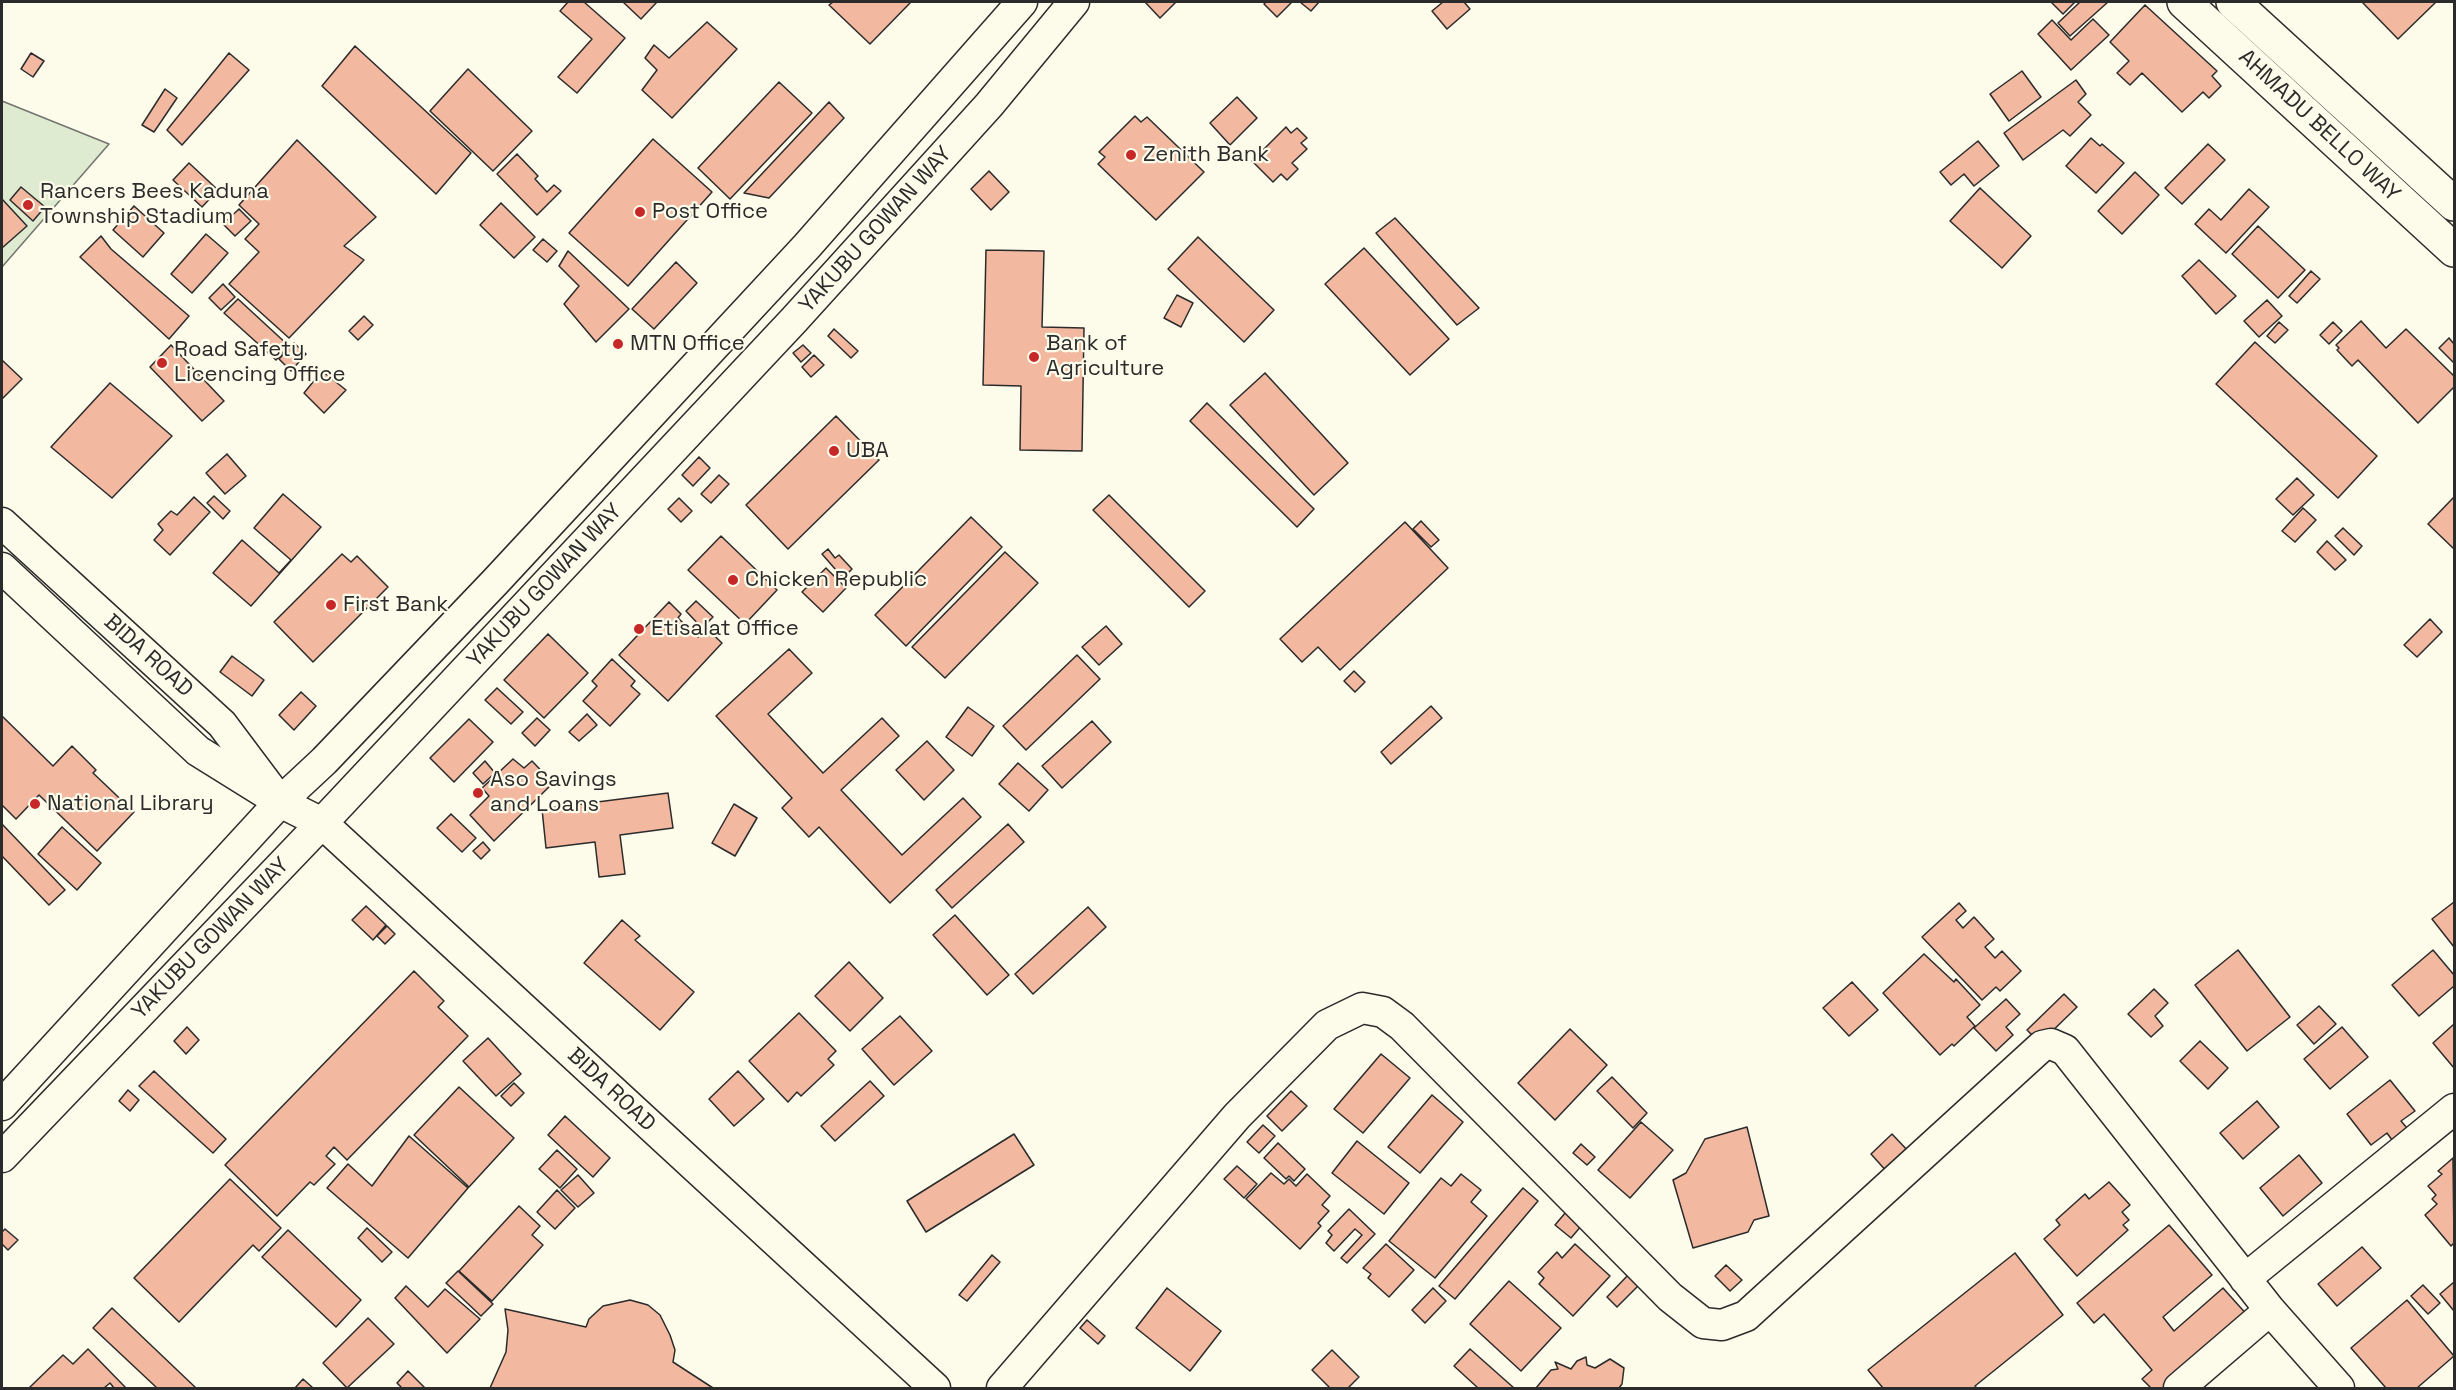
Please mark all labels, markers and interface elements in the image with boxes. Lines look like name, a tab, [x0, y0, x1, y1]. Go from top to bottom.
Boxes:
street label: AHMADU BELLO WAY	[2233, 44, 2405, 208]
street label: YAKUBU GOWAN WAY	[794, 141, 958, 319]
place label: Zenith Bank	[1143, 142, 1269, 168]
marker: Zenith Bank	[1124, 148, 1138, 162]
place label: Rancers Bees Kaduna Township Stadium	[40, 179, 269, 230]
marker: Rancers Bees Kaduna Township Stadium	[21, 198, 35, 212]
place label: Post Office	[652, 199, 768, 225]
marker: Post Office	[633, 205, 647, 219]
place label: MTN Office	[630, 331, 745, 357]
place label: Bank of Agriculture	[1046, 331, 1164, 382]
place label: Road Safety Licencing Office	[174, 337, 345, 388]
marker: MTN Office	[611, 337, 625, 351]
marker: Bank of Agriculture	[1027, 350, 1041, 364]
marker: Road Safety Licencing Office	[155, 356, 169, 370]
place label: UBA	[846, 438, 889, 464]
marker: UBA	[827, 444, 841, 458]
street label: YAKUBU GOWAN WAY	[462, 498, 628, 674]
place label: Chicken Republic	[745, 567, 927, 593]
marker: Chicken Republic	[726, 573, 740, 587]
place label: First Bank	[343, 592, 448, 618]
marker: First Bank	[324, 598, 338, 612]
street label: BIDA ROAD	[98, 609, 198, 703]
place label: Etisalat Office	[651, 616, 799, 642]
marker: Etisalat Office	[632, 622, 646, 636]
place label: Aso Savings and Loans	[490, 767, 617, 818]
marker: Aso Savings and Loans	[471, 786, 485, 800]
place label: National Library	[47, 791, 214, 817]
marker: National Library	[28, 797, 42, 811]
street label: YAKUBU GOWAN WAY	[127, 853, 295, 1025]
street label: BIDA ROAD	[562, 1043, 660, 1137]

